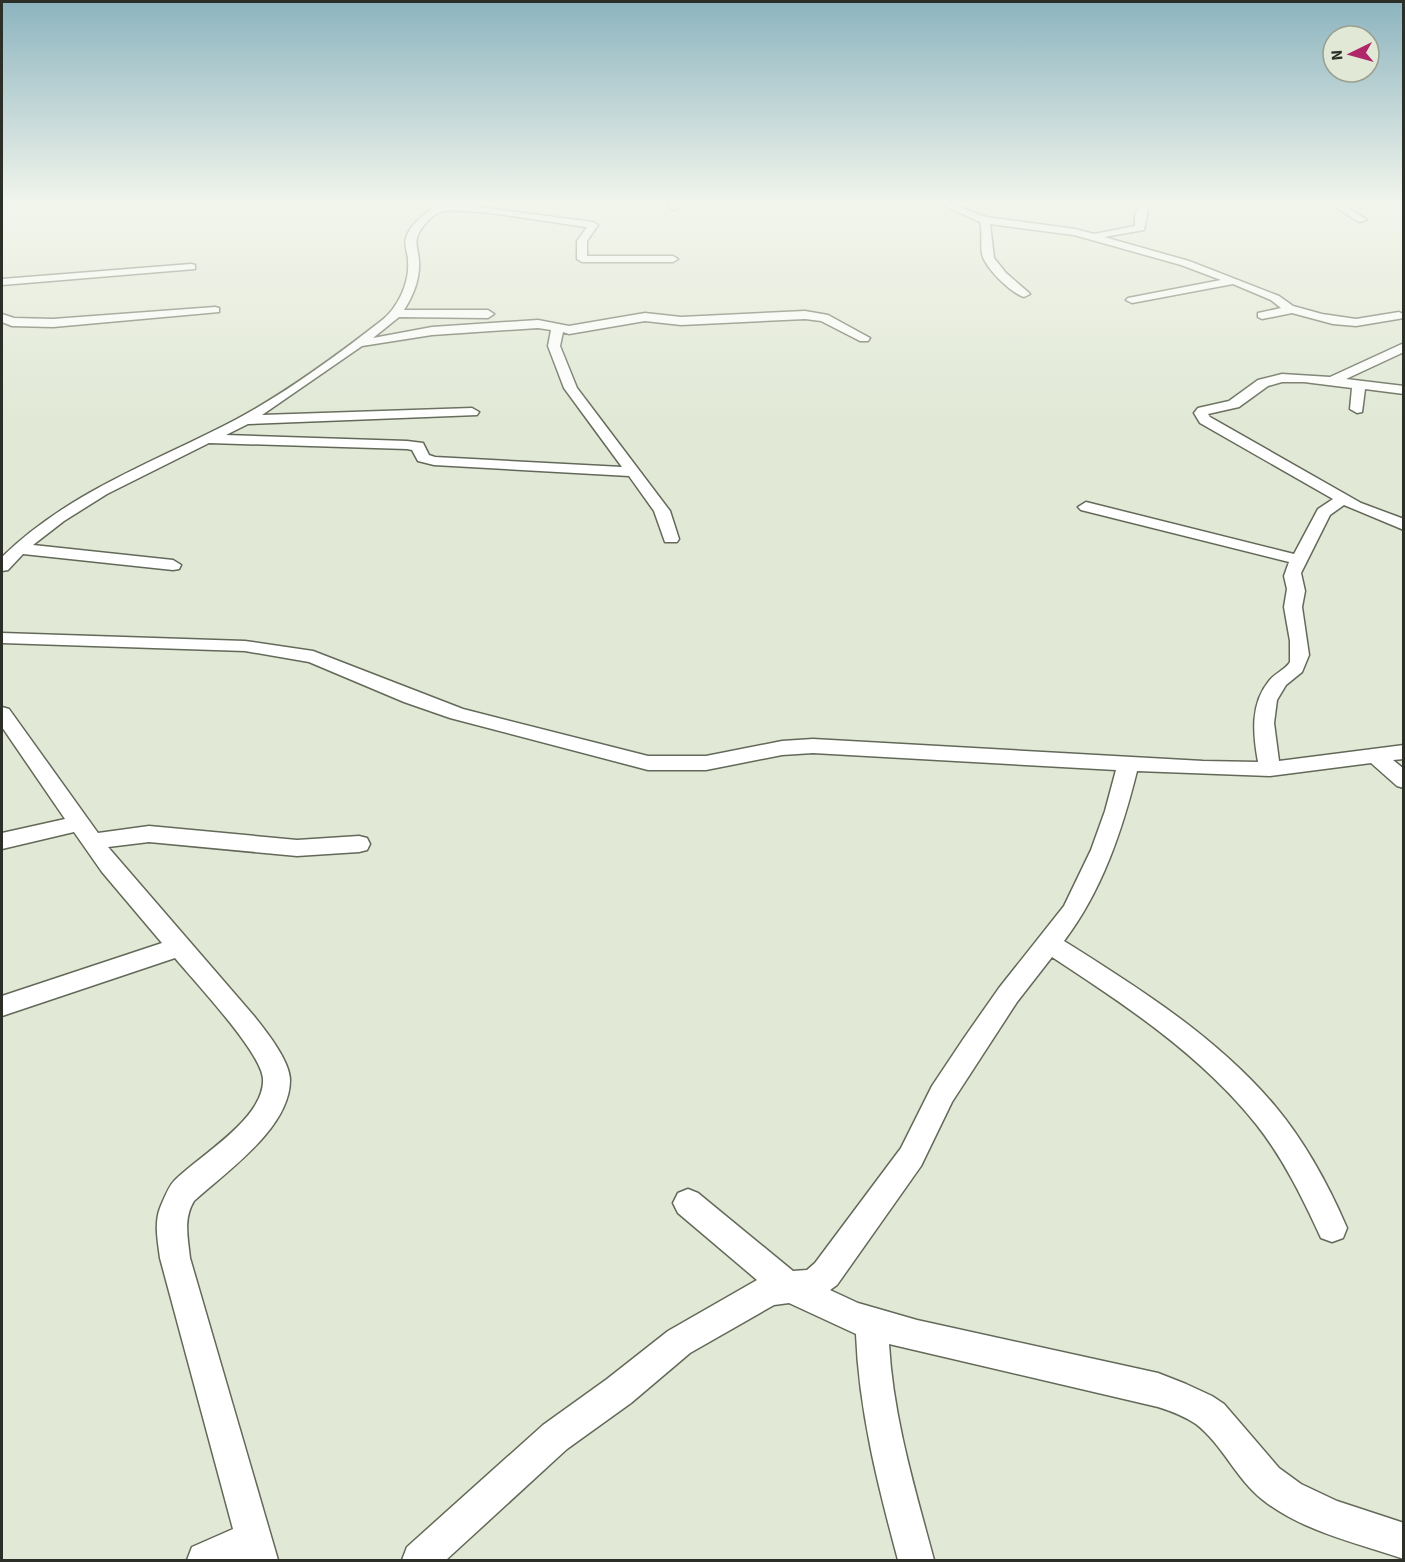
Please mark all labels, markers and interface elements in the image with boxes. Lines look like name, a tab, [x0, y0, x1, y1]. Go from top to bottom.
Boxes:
north arrow	[1321, 24, 1381, 84]
text: N	[1326, 49, 1348, 61]

